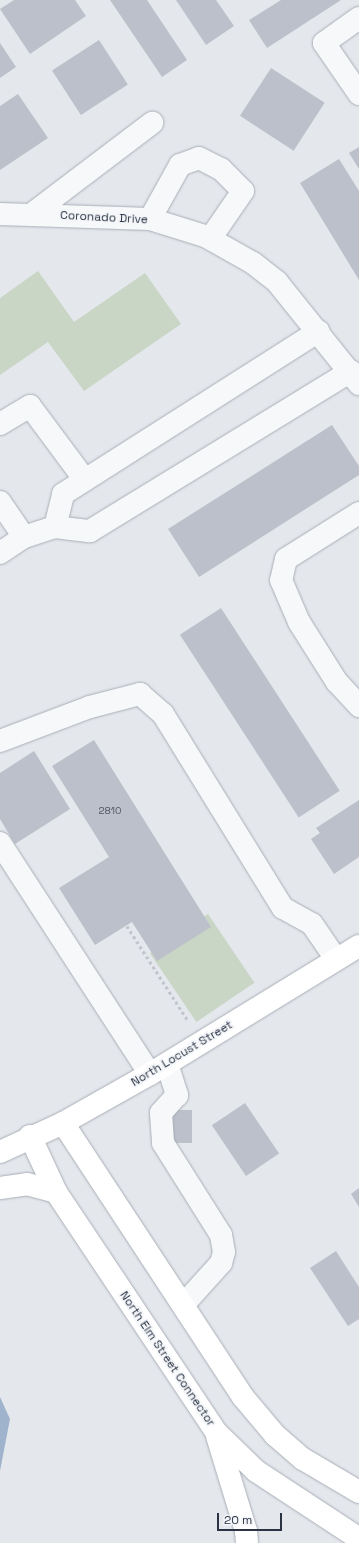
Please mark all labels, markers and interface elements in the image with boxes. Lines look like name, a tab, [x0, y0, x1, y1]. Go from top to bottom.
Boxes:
street label: Coronado Drive	[60, 209, 148, 227]
house number: 2810	[99, 805, 121, 817]
street label: North Locust Street	[129, 1018, 235, 1090]
street label: North Elm Street Connector	[116, 1289, 218, 1429]
scale bar	[219, 1505, 284, 1531]
text: 20 m	[224, 1512, 252, 1528]

